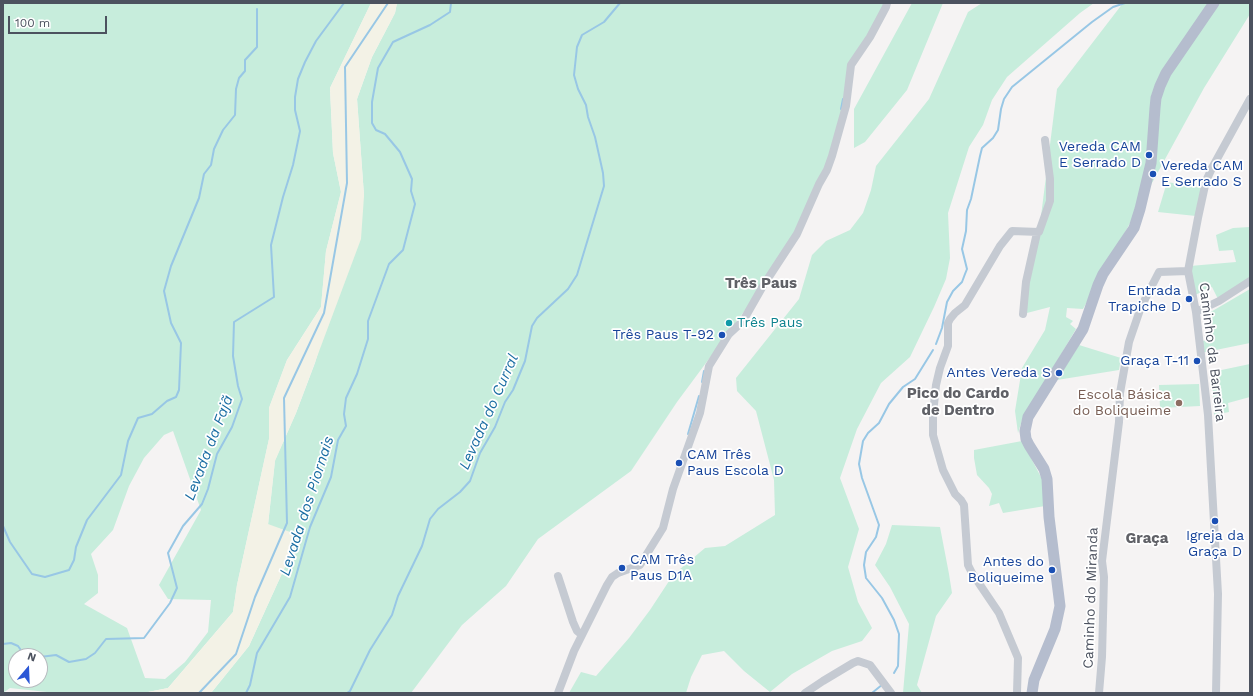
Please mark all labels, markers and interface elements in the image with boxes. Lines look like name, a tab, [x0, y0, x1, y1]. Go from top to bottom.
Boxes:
scale bar	[10, 8, 109, 34]
text: 100 m	[15, 16, 50, 30]
place label: Vereda CAM E Serrado D	[1059, 139, 1141, 172]
marker: Vereda CAM E Serrado D	[1144, 150, 1154, 160]
place label: Vereda CAM E Serrado S	[1161, 158, 1243, 190]
marker: Vereda CAM E Serrado S	[1148, 169, 1158, 179]
district label: Três Paus	[725, 275, 797, 293]
street label: Caminho da Barreira	[1195, 281, 1229, 423]
place label: Entrada Trapiche D	[1108, 283, 1181, 316]
marker: Entrada Trapiche D	[1184, 294, 1194, 304]
place label: Três Paus	[737, 315, 803, 331]
marker: Três Paus	[724, 318, 734, 328]
place label: Três Paus T-92	[613, 327, 714, 343]
marker: Três Paus T-92	[717, 330, 727, 340]
water label: Levada do Curral	[455, 351, 523, 473]
place label: Graça T-11	[1120, 353, 1189, 369]
marker: Graça T-11	[1192, 356, 1202, 366]
place label: Antes Vereda S	[947, 365, 1051, 381]
marker: Antes Vereda S	[1054, 368, 1064, 378]
district label: Pico do Cardo de Dentro	[907, 385, 1009, 420]
place label: Escola Básica do Boliqueime	[1073, 387, 1171, 420]
water label: Levada da Fajã	[181, 393, 237, 503]
marker: Escola Básica do Boliqueime	[1174, 398, 1184, 408]
water label: Levada dos Piornais	[276, 434, 338, 578]
place label: CAM Três Paus Escola D	[687, 447, 784, 480]
marker: CAM Três Paus Escola D	[674, 458, 684, 468]
marker: Igreja da Graça D	[1210, 516, 1220, 526]
street label: Caminho do Miranda	[1080, 527, 1102, 669]
place label: Igreja da Graça D	[1186, 528, 1244, 560]
district label: Graça	[1125, 530, 1169, 548]
place label: CAM Três Paus D1A	[630, 552, 694, 584]
place label: Antes do Boliqueime	[968, 554, 1044, 586]
marker: CAM Três Paus D1A	[617, 563, 627, 573]
marker: Antes do Boliqueime	[1047, 565, 1057, 575]
north arrow	[8, 648, 48, 688]
text: N	[26, 650, 38, 665]

